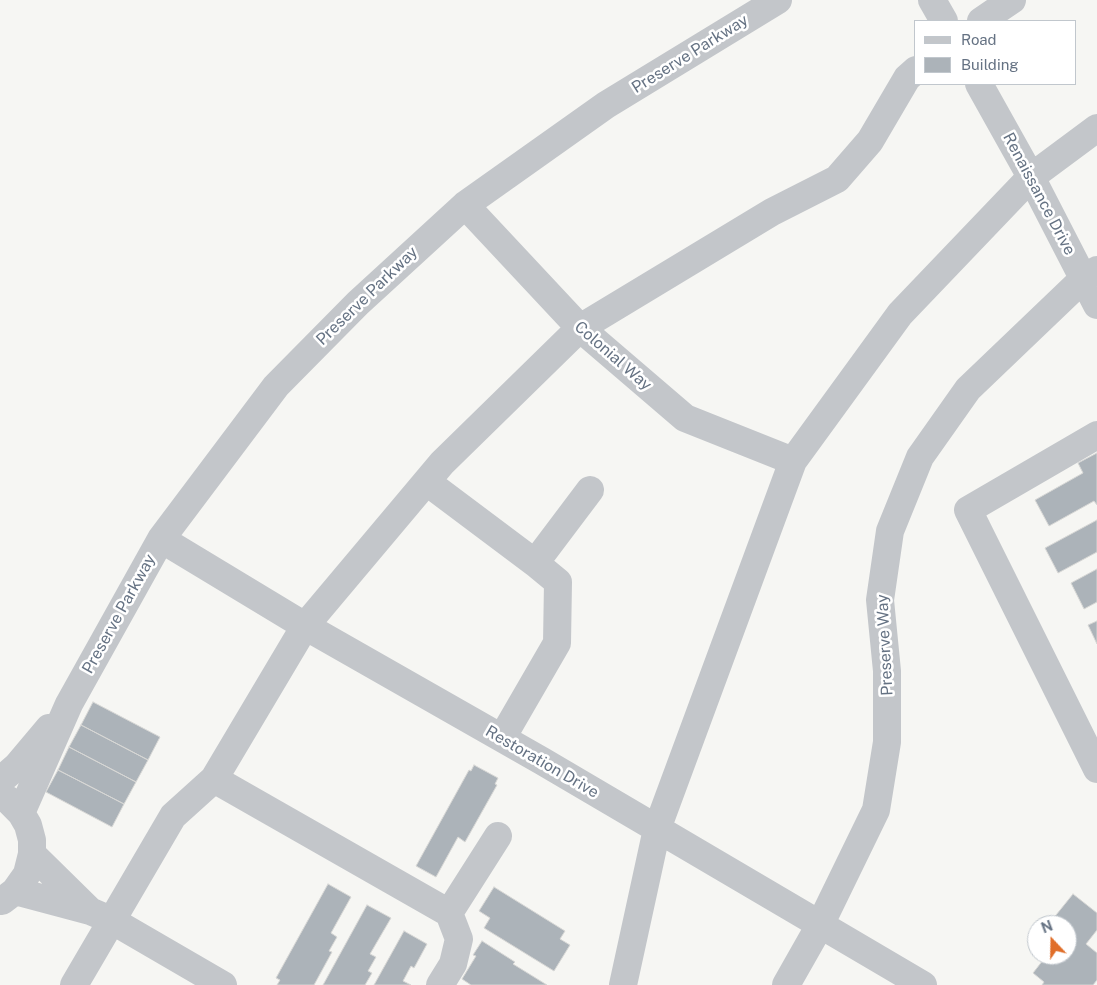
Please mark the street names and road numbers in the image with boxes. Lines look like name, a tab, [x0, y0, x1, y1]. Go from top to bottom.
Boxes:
street label: Preserve Parkway	[628, 10, 752, 98]
street label: Renaissance Drive	[999, 130, 1079, 258]
street label: Preserve Parkway	[312, 243, 422, 349]
street label: Colonial Way	[570, 317, 656, 395]
street label: Preserve Parkway	[78, 551, 160, 677]
street label: Preserve Way	[873, 594, 897, 696]
street label: Restoration Drive	[482, 722, 602, 802]

